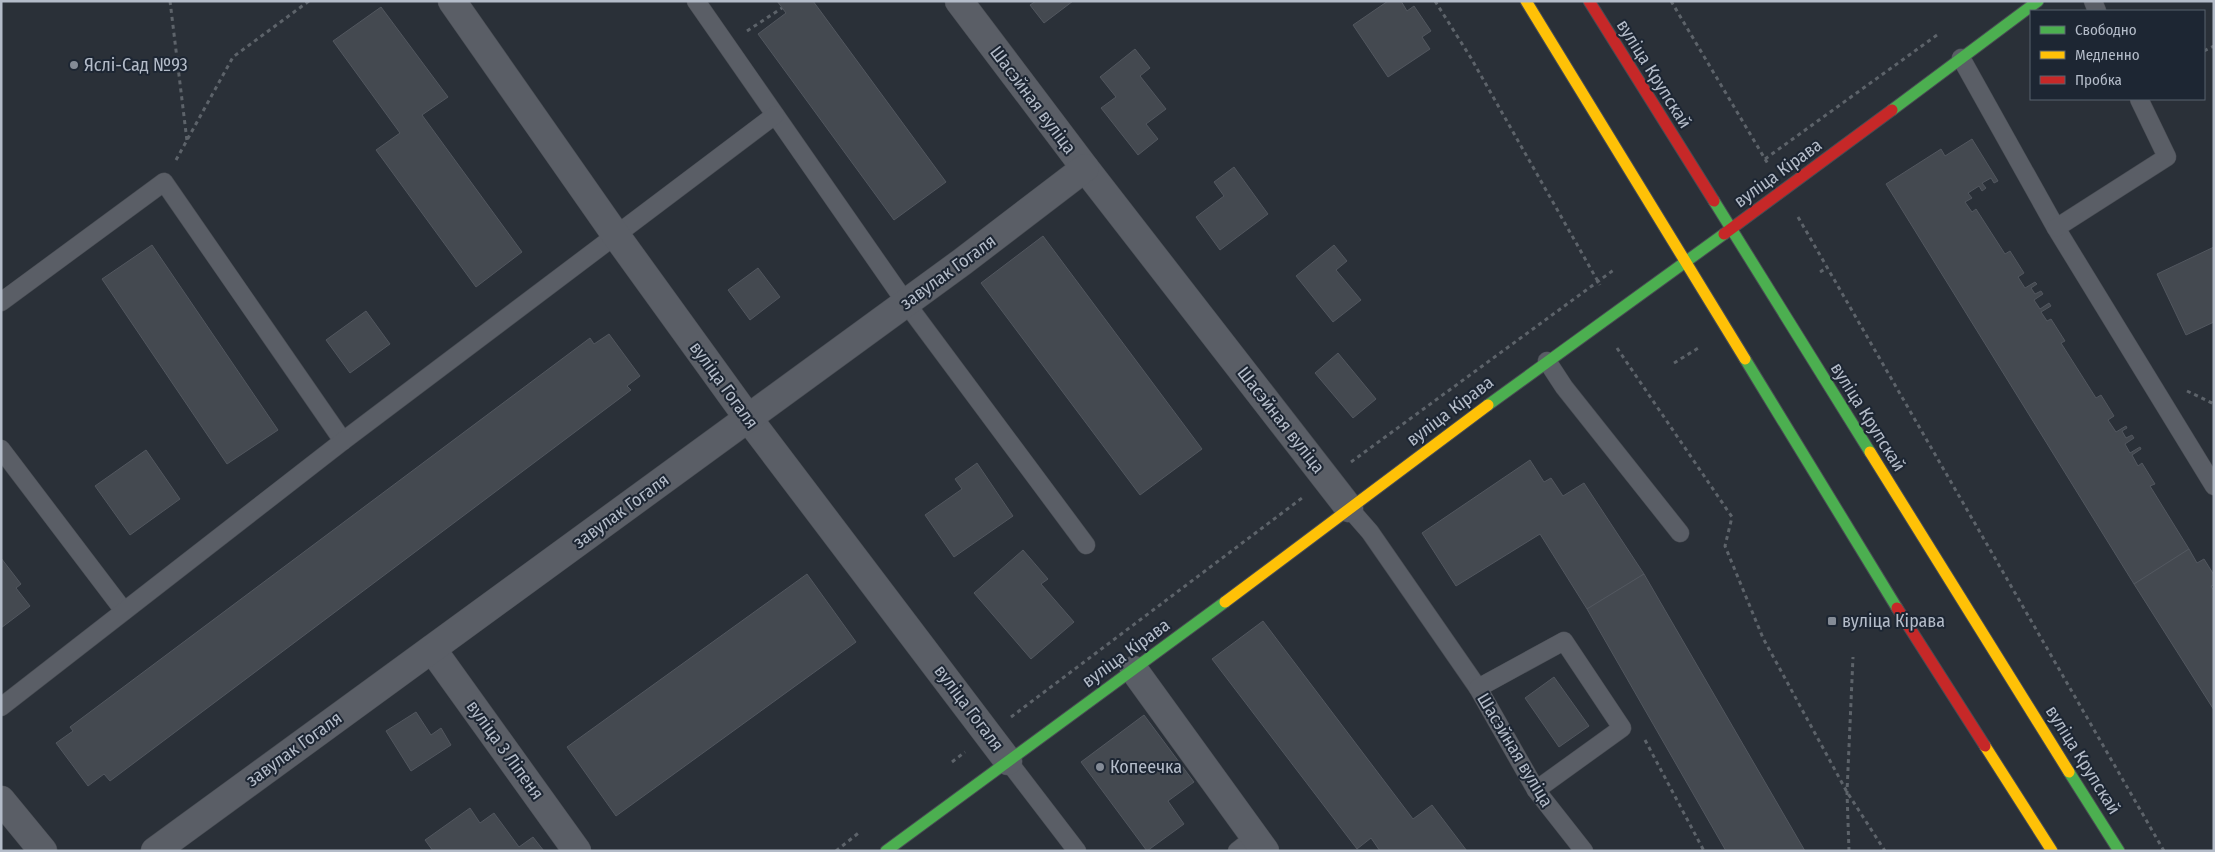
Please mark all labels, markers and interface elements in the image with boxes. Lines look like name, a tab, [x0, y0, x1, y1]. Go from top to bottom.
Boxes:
legend	[2030, 10, 2205, 100]
street label: вуліца Крупскай	[1612, 16, 1696, 132]
text: Свободно	[2075, 21, 2137, 39]
street label: Шасэйная вуліца	[985, 42, 1081, 158]
text: Медленно	[2075, 46, 2140, 64]
place label: Яслі-Сад №93	[84, 54, 188, 76]
marker: Яслі-Сад №93	[68, 59, 80, 71]
text: Пробка	[2075, 71, 2122, 89]
street label: вуліца Кірава	[1730, 134, 1826, 212]
street label: завулак Гогаля	[896, 230, 1000, 314]
street label: вуліца Гогаля	[685, 337, 763, 433]
street label: вуліца Крупскай	[1826, 359, 1910, 475]
street label: Шасэйная вуліца	[1233, 362, 1330, 478]
street label: вуліца Кірава	[1402, 371, 1498, 451]
street label: завулак Гогаля	[569, 469, 673, 553]
place label: вуліца Кірава	[1842, 610, 1945, 632]
street label: вуліца Кірава	[1078, 614, 1174, 692]
marker: вуліца Кірава	[1826, 615, 1838, 627]
street label: вуліца Гогаля	[929, 661, 1009, 755]
street label: Шасэйная вуліца	[1472, 689, 1558, 811]
street label: вуліца 3 Ліпеня	[462, 696, 548, 804]
street label: вуліца Крупскай	[2041, 702, 2125, 818]
street label: завулак Гогаля	[242, 707, 346, 791]
place label: Копеечка	[1110, 756, 1182, 778]
marker: Копеечка	[1094, 761, 1106, 773]

